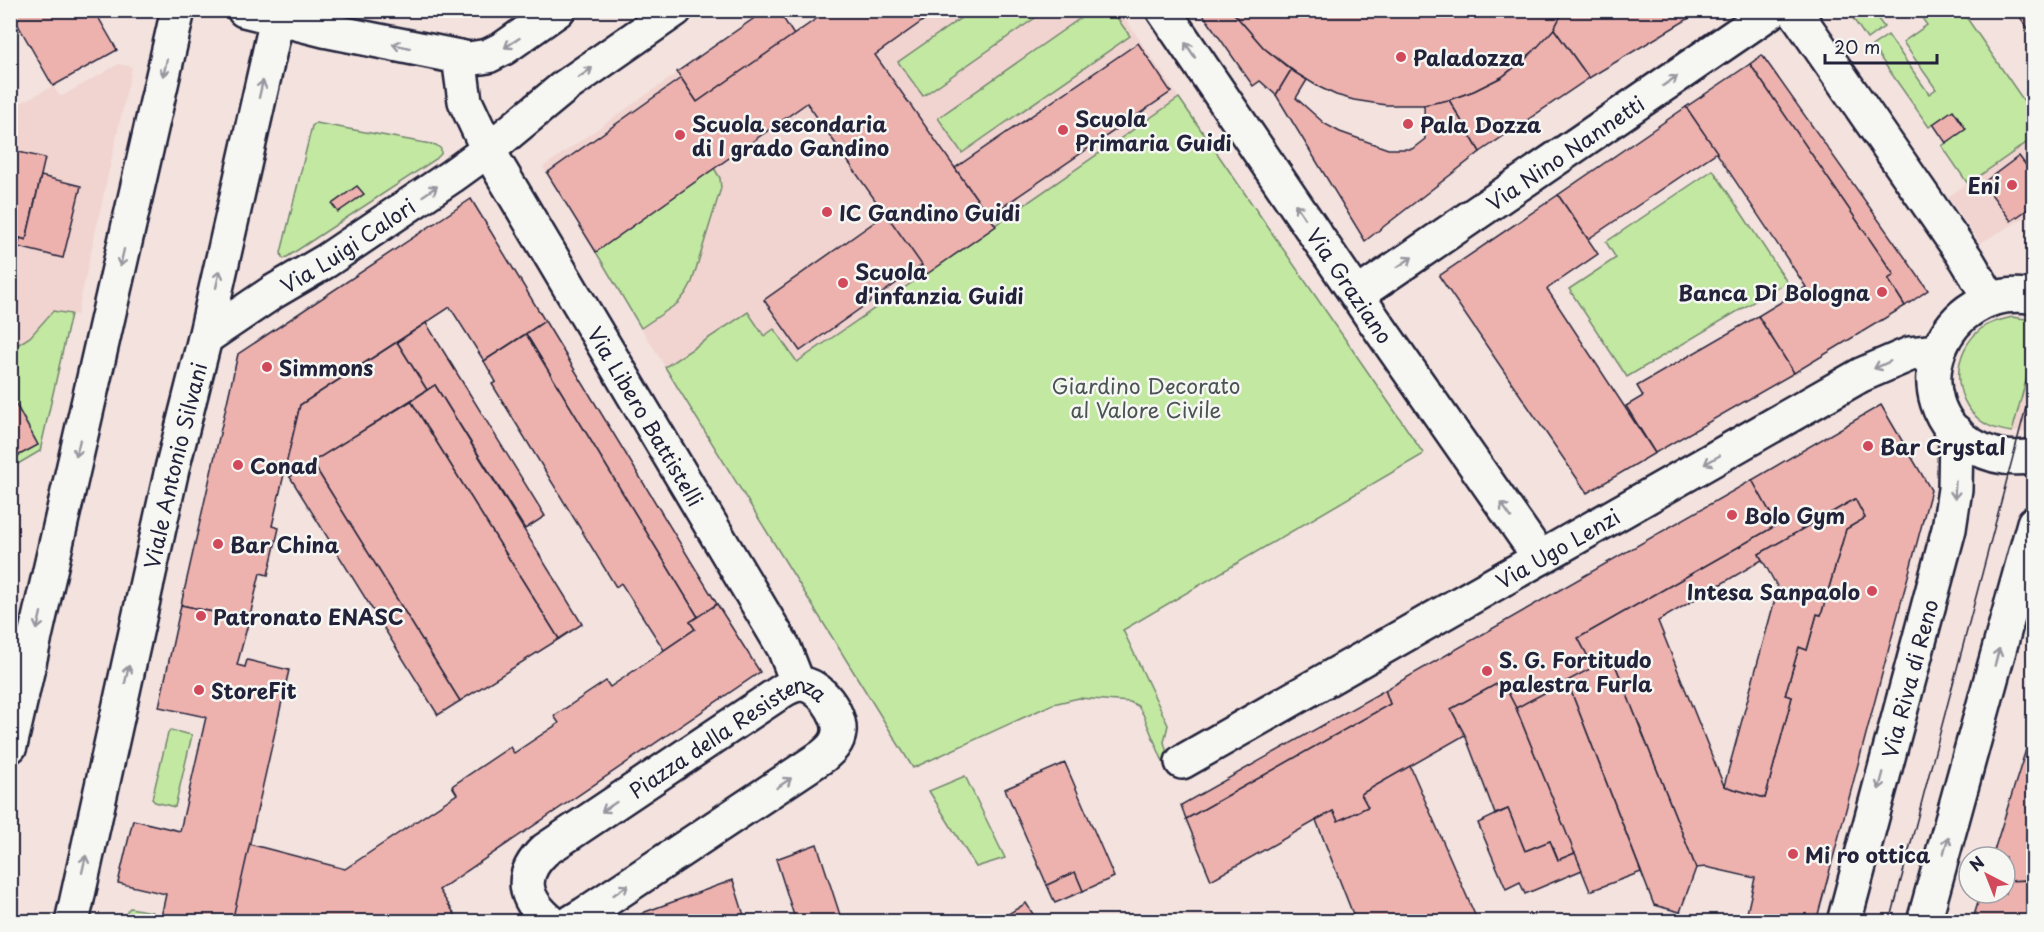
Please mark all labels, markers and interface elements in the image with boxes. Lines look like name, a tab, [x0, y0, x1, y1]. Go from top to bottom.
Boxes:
scale bar	[1825, 27, 1938, 65]
text: 20 m	[1834, 33, 1880, 60]
one-way arrow	[503, 36, 520, 49]
one-way arrow	[392, 39, 411, 51]
place label: Paladozza	[1413, 41, 1524, 73]
one-way arrow	[1184, 43, 1196, 59]
marker: Paladozza	[1394, 50, 1408, 64]
one-way arrow	[159, 58, 171, 77]
one-way arrow	[576, 67, 592, 79]
one-way arrow	[1661, 75, 1678, 87]
one-way arrow	[256, 80, 268, 99]
street label: Via Nino Nannetti	[1480, 87, 1650, 218]
place label: Scuola Primaria Guidi	[1075, 102, 1232, 158]
place label: Scuola secondaria di I grado Gandino	[692, 107, 889, 163]
place label: Pala Dozza	[1420, 108, 1541, 140]
marker: Pala Dozza	[1401, 117, 1415, 131]
marker: Scuola Primaria Guidi	[1056, 123, 1070, 137]
marker: Scuola secondaria di I grado Gandino	[673, 128, 687, 142]
place label: Eni	[1967, 169, 2000, 201]
marker: Eni	[2005, 178, 2019, 192]
one-way arrow	[421, 185, 438, 198]
street label: Via Luigi Calori	[274, 190, 421, 301]
place label: IC Gandino Guidi	[839, 196, 1020, 228]
one-way arrow	[1294, 204, 1306, 220]
marker: IC Gandino Guidi	[820, 205, 834, 219]
street label: Via Graziano	[1299, 221, 1401, 350]
one-way arrow	[115, 248, 127, 267]
place label: Scuola d'infanzia Guidi	[855, 255, 1024, 311]
one-way arrow	[1396, 256, 1413, 268]
one-way arrow	[213, 270, 224, 290]
marker: Scuola d'infanzia Guidi	[836, 276, 850, 290]
place label: Banca Di Bologna	[1678, 276, 1870, 308]
marker: Banca Di Bologna	[1875, 285, 1889, 299]
street label: Via Libero Battistelli	[580, 320, 712, 512]
place label: Simmons	[279, 351, 373, 383]
street label: Viale Antonio Silvani	[134, 359, 214, 572]
marker: Simmons	[260, 360, 274, 374]
one-way arrow	[1873, 360, 1891, 371]
park label: Giardino Decorato al Valore Civile	[1052, 369, 1240, 425]
place label: Bar Crystal	[1880, 430, 2006, 462]
one-way arrow	[72, 438, 84, 457]
marker: Bar Crystal	[1861, 439, 1875, 453]
place label: Conad	[250, 449, 318, 481]
one-way arrow	[1704, 454, 1721, 466]
marker: Conad	[231, 458, 245, 472]
one-way arrow	[1949, 480, 1960, 500]
place label: Bolo Gym	[1744, 499, 1845, 531]
street label: Via Ugo Lenzi	[1489, 500, 1625, 596]
one-way arrow	[1500, 503, 1512, 519]
marker: Bolo Gym	[1725, 508, 1739, 522]
place label: Bar China	[230, 528, 339, 560]
marker: Bar China	[211, 537, 225, 551]
place label: Intesa Sanpaolo	[1687, 575, 1860, 607]
marker: Intesa Sanpaolo	[1865, 584, 1879, 598]
street label: Via Riva di Reno	[1873, 596, 1946, 762]
place label: Patronato ENASC	[213, 600, 404, 632]
marker: Patronato ENASC	[194, 609, 208, 623]
one-way arrow	[32, 611, 44, 630]
place label: S. G. Fortitudo palestra Furla	[1499, 643, 1653, 699]
one-way arrow	[1992, 648, 2003, 667]
marker: S. G. Fortitudo palestra Furla	[1480, 664, 1494, 678]
one-way arrow	[122, 665, 133, 684]
street label: Piazza della Resistenza	[622, 667, 835, 806]
place label: StoreFit	[211, 674, 297, 706]
marker: StoreFit	[192, 683, 206, 697]
one-way arrow	[1875, 771, 1887, 790]
one-way arrow	[775, 776, 792, 789]
one-way arrow	[601, 801, 617, 813]
one-way arrow	[1941, 836, 1952, 855]
place label: Mi ro ottica	[1805, 838, 1931, 870]
north arrow	[1957, 845, 2017, 905]
marker: Mi ro ottica	[1786, 847, 1800, 861]
text: N	[1964, 850, 1989, 876]
one-way arrow	[79, 855, 91, 874]
one-way arrow	[612, 884, 629, 896]

